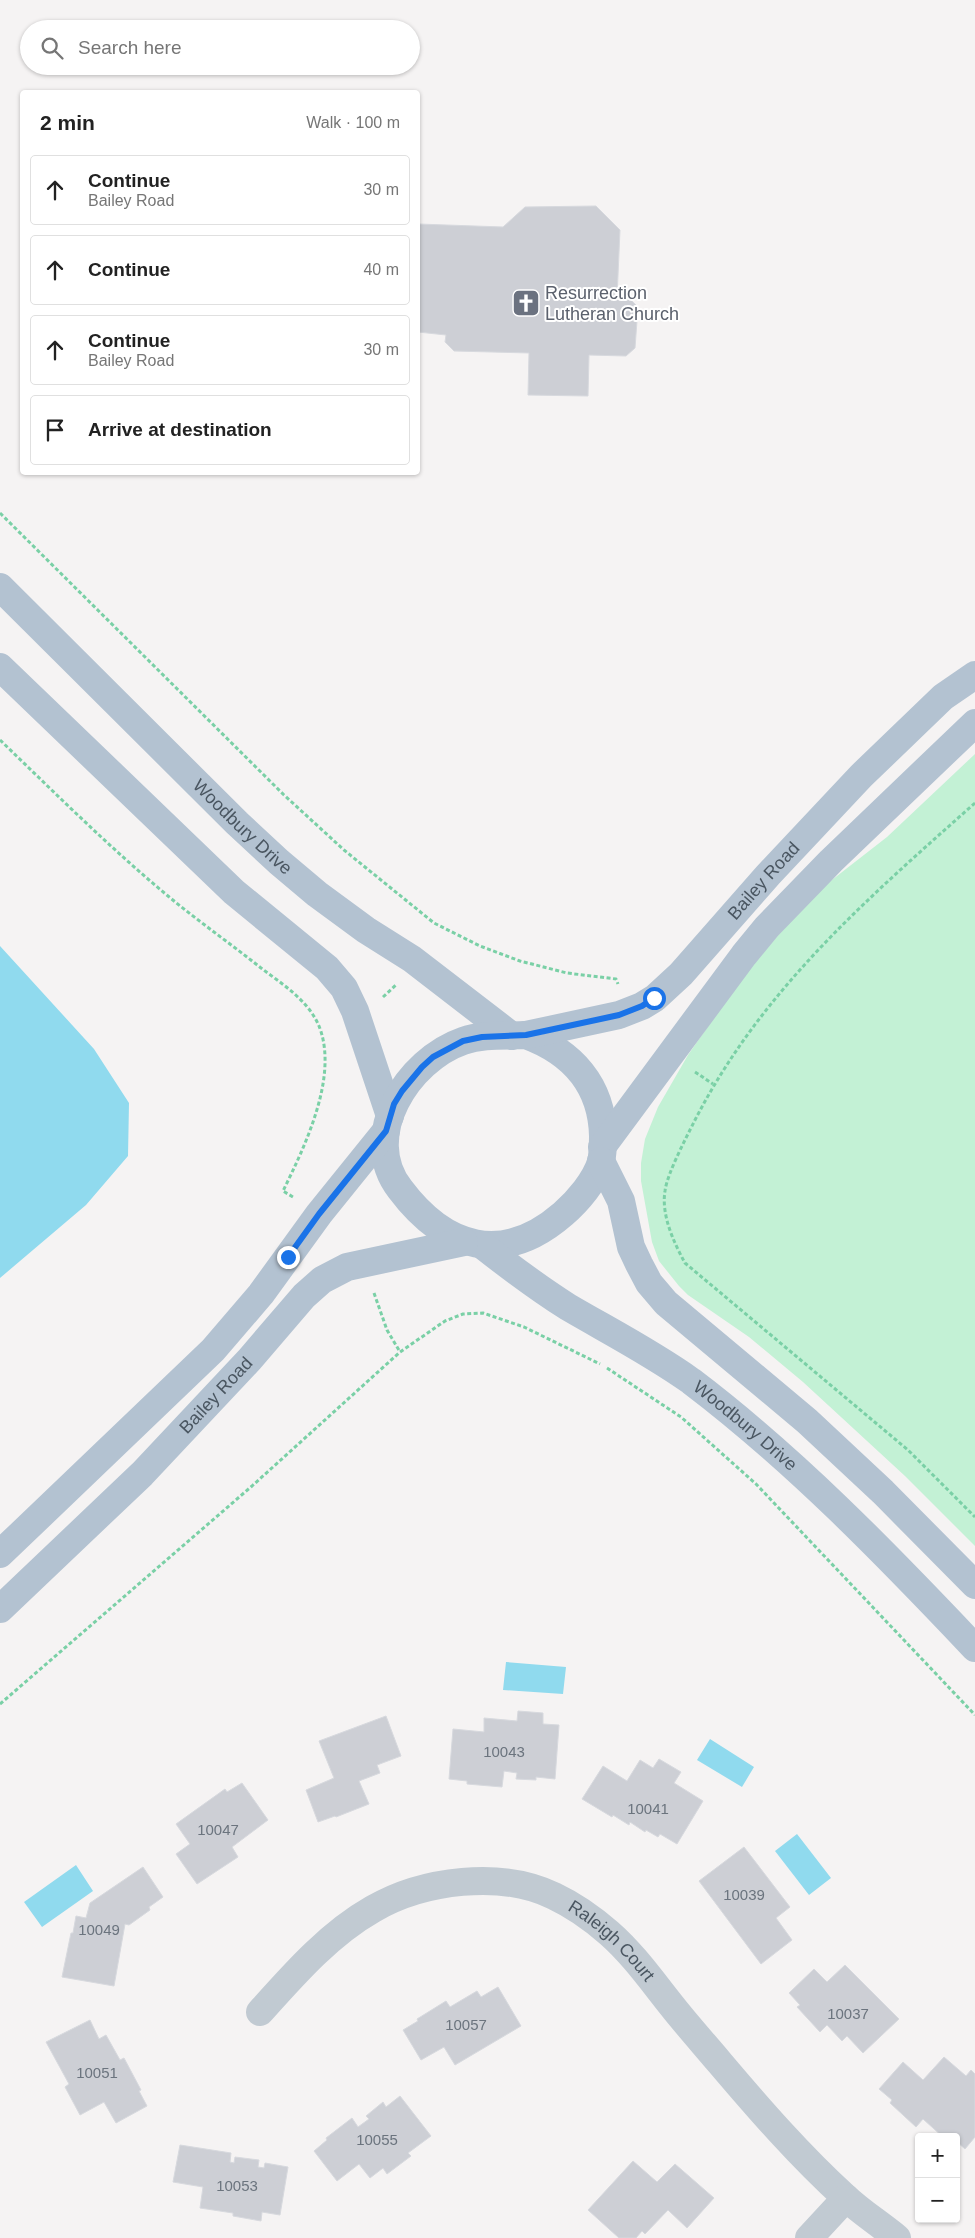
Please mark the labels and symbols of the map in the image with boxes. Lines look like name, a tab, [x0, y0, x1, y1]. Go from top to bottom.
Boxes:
place label: Resurrection Lutheran Church	[545, 283, 679, 324]
church icon: Resurrection Lutheran Church	[511, 288, 541, 318]
street label: Woodbury Drive	[189, 775, 296, 878]
street label: Bailey Road	[724, 838, 804, 924]
route start	[643, 987, 666, 1010]
route end	[277, 1246, 300, 1269]
street label: Bailey Road	[175, 1353, 257, 1437]
street label: Woodbury Drive	[690, 1377, 801, 1475]
house number: 10043	[483, 1743, 525, 1760]
house number: 10041	[627, 1800, 669, 1817]
house number: 10047	[197, 1821, 239, 1838]
house number: 10039	[723, 1886, 765, 1903]
street label: Raleigh Court	[565, 1896, 659, 1985]
house number: 10049	[78, 1921, 120, 1938]
house number: 10037	[827, 2005, 869, 2022]
house number: 10057	[445, 2016, 487, 2033]
house number: 10051	[76, 2064, 118, 2081]
house number: 10055	[356, 2131, 398, 2148]
house number: 10053	[216, 2177, 258, 2194]

